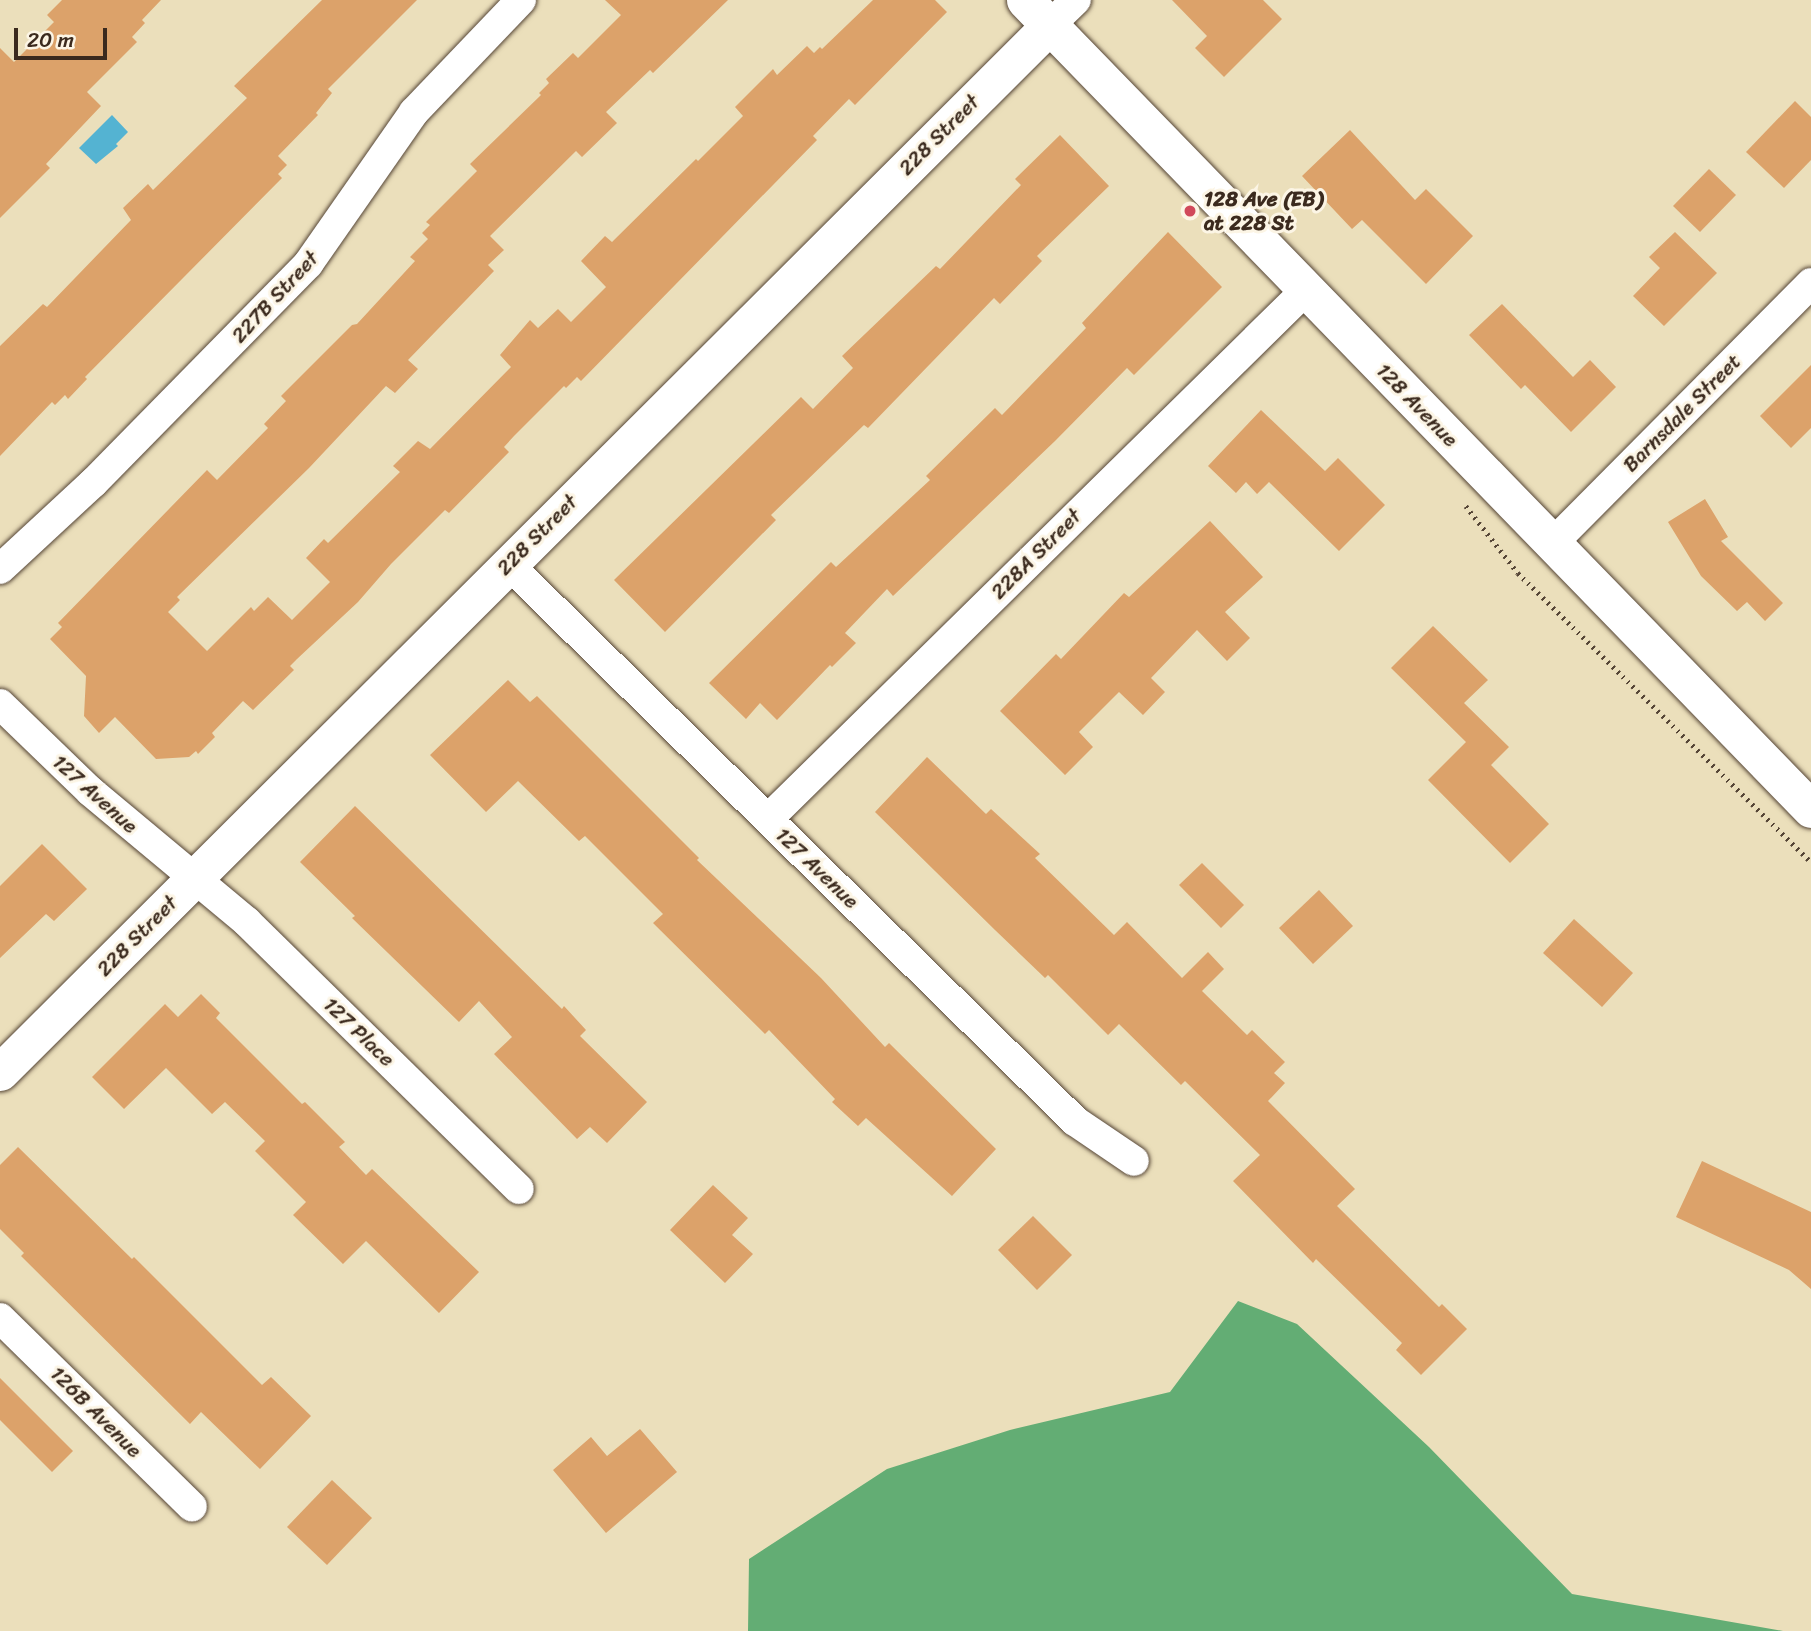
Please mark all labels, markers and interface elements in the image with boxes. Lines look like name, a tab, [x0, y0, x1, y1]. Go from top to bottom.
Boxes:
scale bar	[18, 14, 110, 58]
text: 20 m	[27, 21, 74, 59]
street label: 228 Street	[894, 90, 984, 180]
place label: 128 Ave (EB) at 228 St	[1204, 186, 1323, 236]
marker: 128 Ave (EB) at 228 St	[1182, 203, 1198, 219]
street label: 227B Street	[226, 246, 324, 348]
street label: Barnsdale Street	[1618, 349, 1746, 477]
street label: 128 Avenue	[1371, 358, 1463, 452]
street label: 228 Street	[492, 490, 582, 580]
street label: 228A Street	[986, 504, 1086, 604]
street label: 127 Avenue	[47, 749, 143, 839]
street label: 127 Avenue	[770, 822, 864, 914]
street label: 228 Street	[92, 891, 182, 981]
street label: 127 Place	[318, 992, 400, 1072]
street label: 126B Avenue	[45, 1361, 147, 1463]

